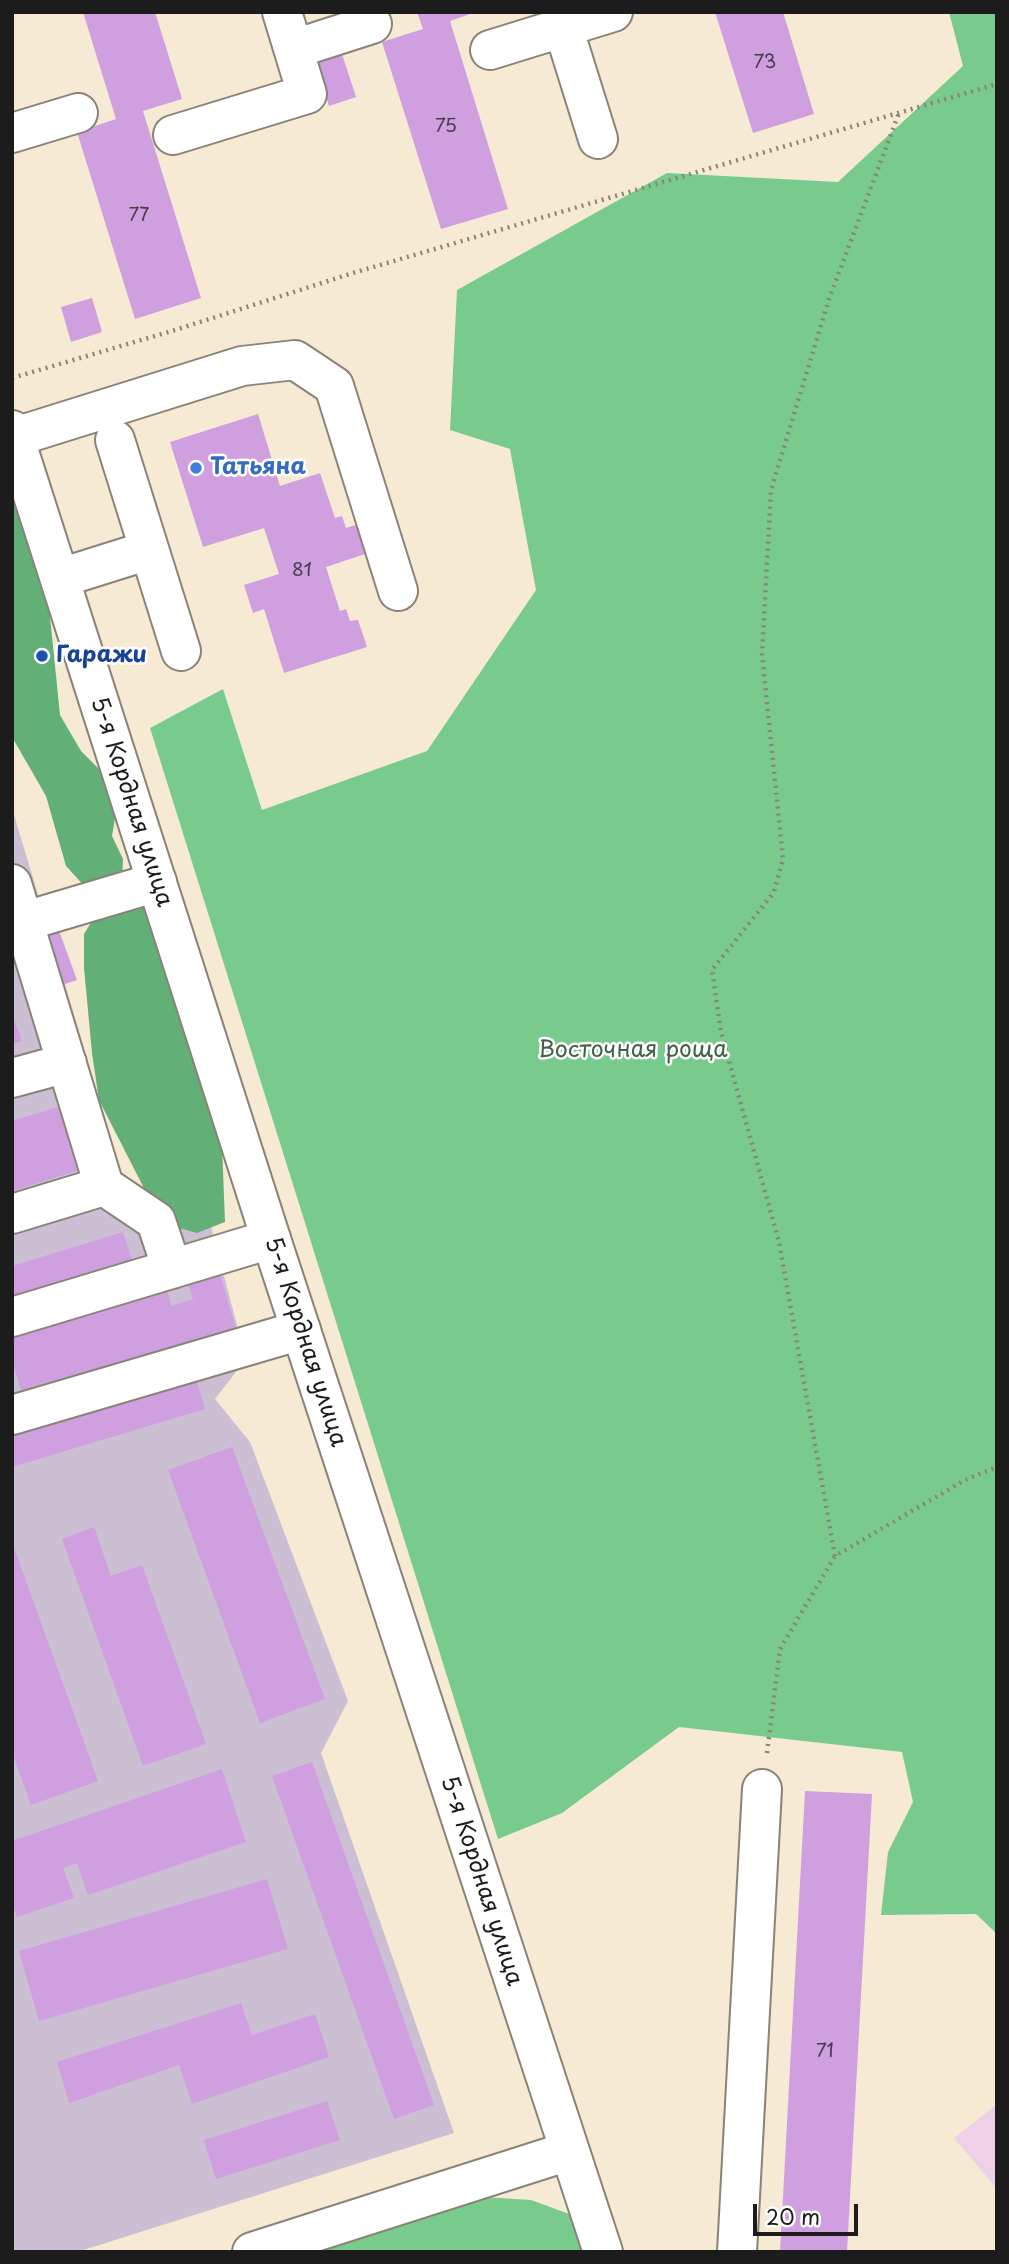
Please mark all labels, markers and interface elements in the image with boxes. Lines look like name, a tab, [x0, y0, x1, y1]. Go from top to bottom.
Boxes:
house number: 73	[754, 52, 776, 74]
house number: 75	[435, 116, 457, 138]
house number: 77	[129, 205, 149, 227]
place label: Татьяна	[210, 454, 306, 482]
marker: Татьяна	[188, 460, 204, 476]
house number: 81	[292, 560, 312, 582]
place label: Гаражи	[56, 642, 147, 670]
marker: Гаражи	[34, 648, 50, 664]
street label: 5-я Кордная улица	[84, 694, 178, 910]
park label: Восточная роща	[538, 1037, 728, 1065]
street label: 5-я Кордная улица	[258, 1234, 352, 1450]
street label: 5-я Кордная улица	[434, 1773, 528, 1989]
house number: 71	[816, 2041, 834, 2063]
scale bar	[757, 2190, 862, 2234]
text: 20 m	[766, 2200, 820, 2232]

